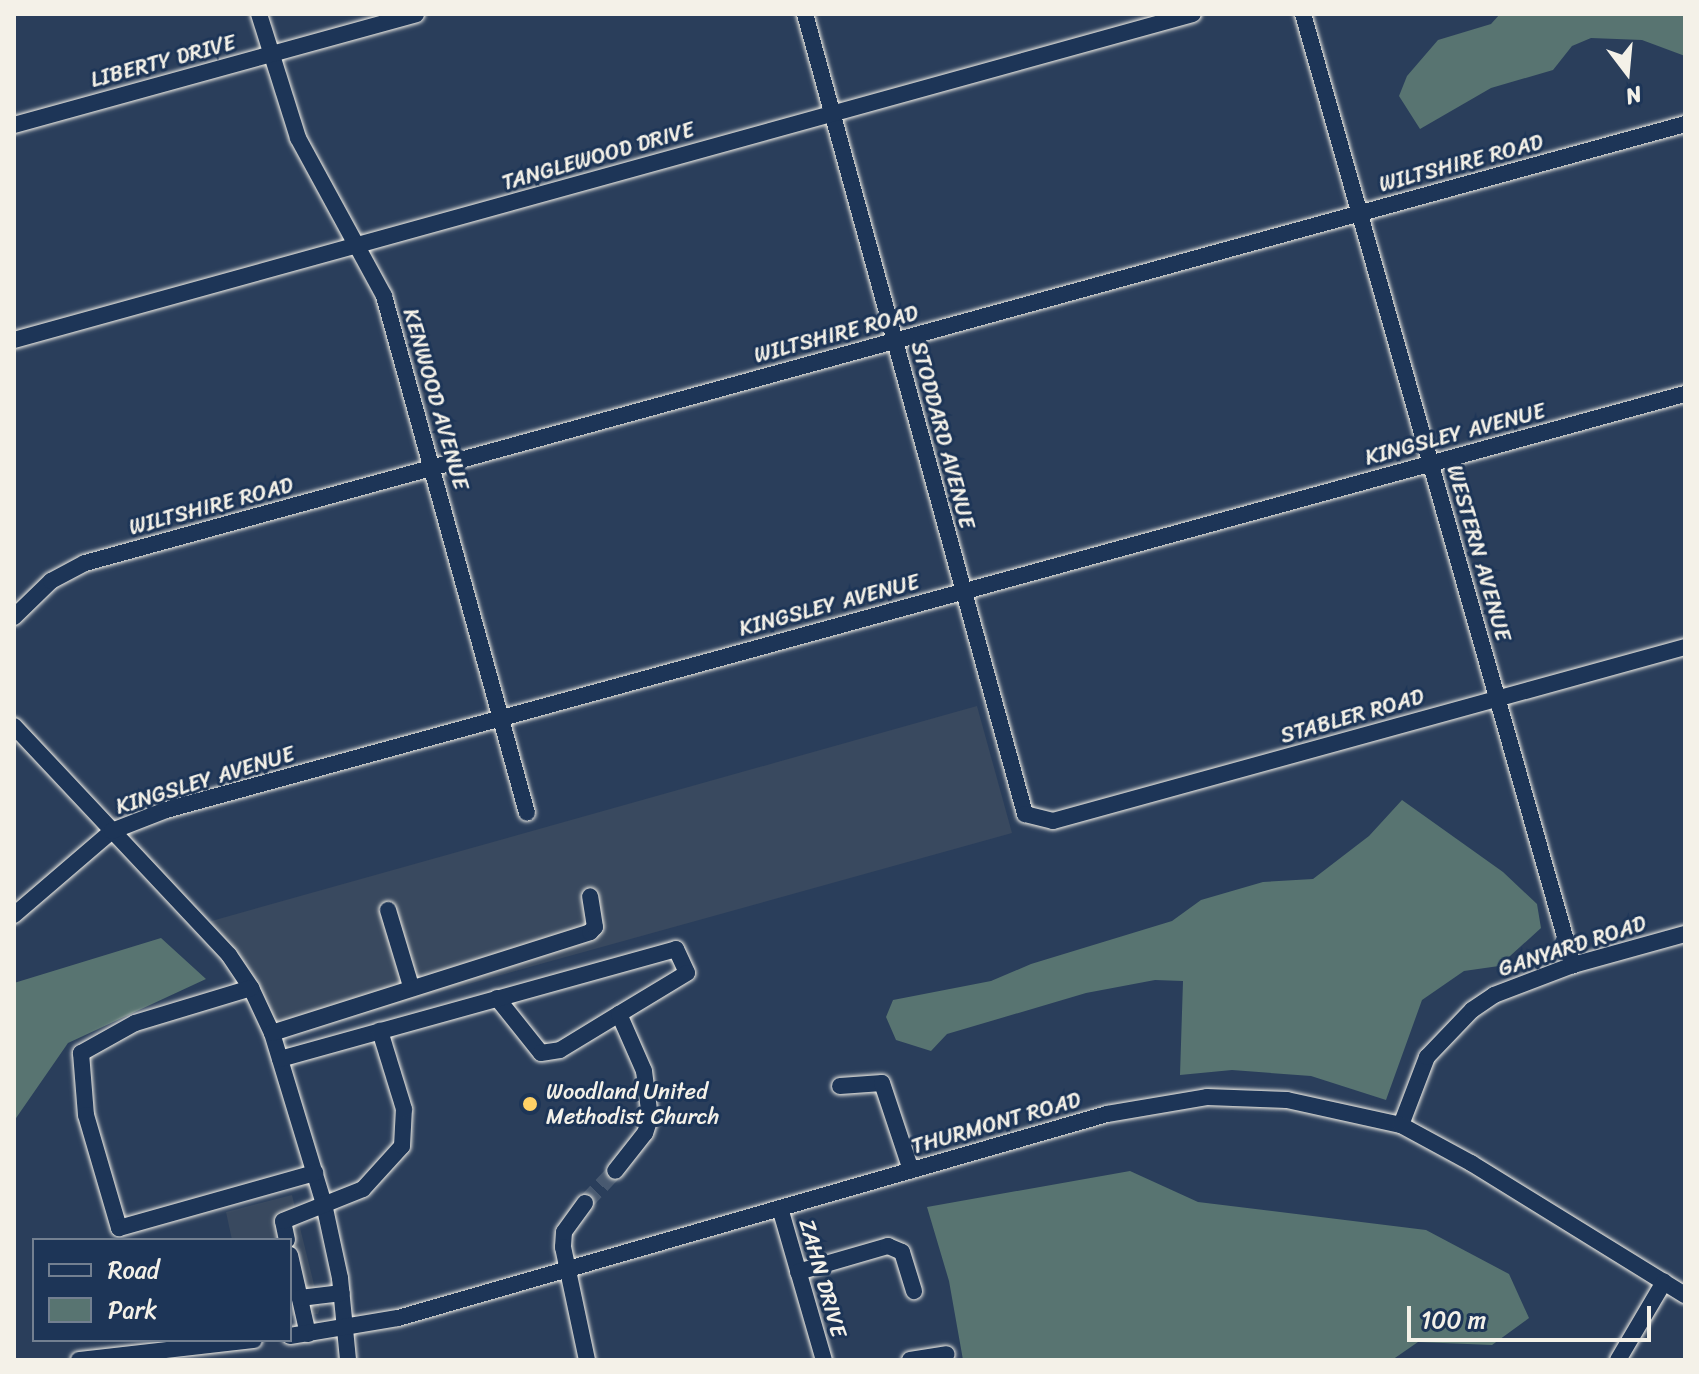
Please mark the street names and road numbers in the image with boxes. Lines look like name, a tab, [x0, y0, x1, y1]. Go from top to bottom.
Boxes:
street label: LIBERTY DRIVE	[88, 29, 238, 93]
street label: TANGLEWOOD DRIVE	[498, 116, 698, 196]
street label: WILTSHIRE ROAD	[1376, 128, 1546, 198]
street label: WILTSHIRE ROAD	[751, 299, 921, 369]
street label: KENWOOD AVENUE	[397, 305, 475, 493]
street label: STODDARD AVENUE	[905, 338, 981, 532]
street label: KINGSLEY AVENUE	[1361, 397, 1549, 471]
street label: WESTERN AVENUE	[1441, 462, 1517, 644]
street label: WILTSHIRE ROAD	[126, 471, 296, 541]
street label: KINGSLEY AVENUE	[735, 568, 923, 642]
street label: STABLER ROAD	[1277, 683, 1427, 749]
street label: KINGSLEY AVENUE	[112, 740, 298, 820]
street label: GANYARD ROAD	[1495, 910, 1649, 982]
street label: THURMONT ROAD	[908, 1086, 1084, 1160]
street label: ZAHN DRIVE	[793, 1215, 853, 1341]

